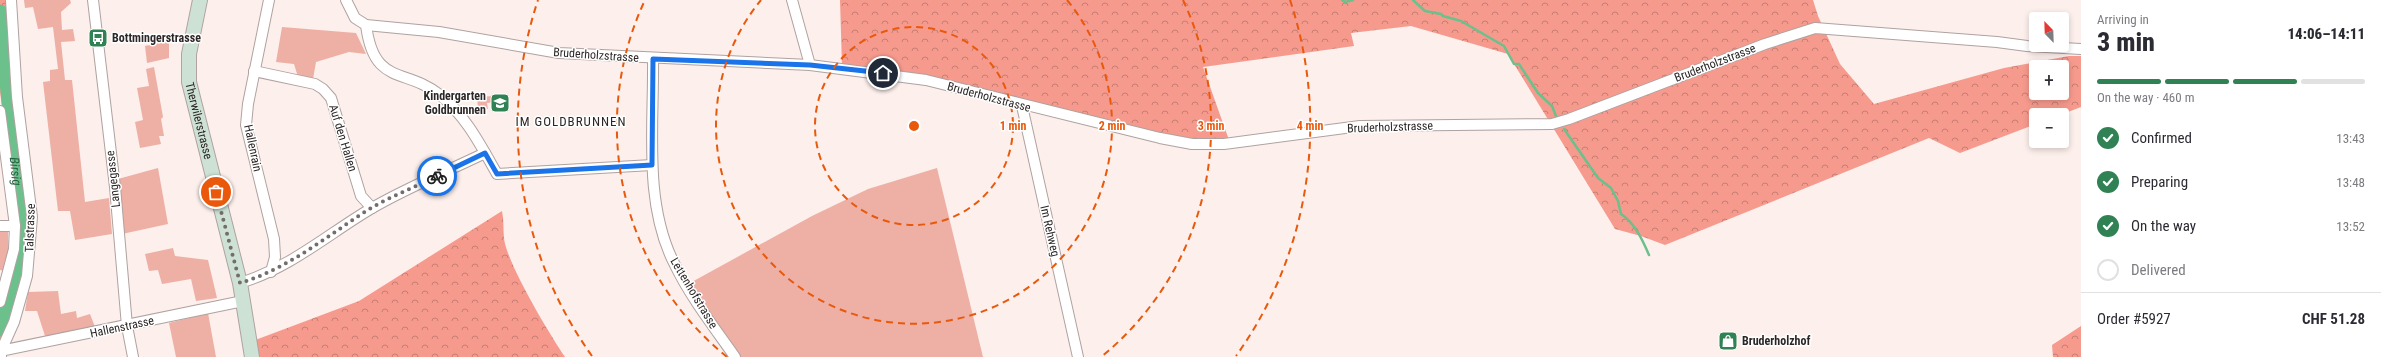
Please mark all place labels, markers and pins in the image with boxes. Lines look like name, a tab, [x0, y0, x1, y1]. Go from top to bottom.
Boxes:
bus stop icon: Bottmingerstrasse	[87, 27, 109, 49]
place label: Bottmingerstrasse	[112, 31, 201, 45]
pin	[866, 56, 900, 90]
place label: Kindergarten Goldbrunnen	[424, 89, 486, 117]
school or university icon: Kindergarten Goldbrunnen	[489, 92, 511, 114]
centre of rings	[907, 119, 921, 133]
pin	[199, 175, 233, 209]
shop icon: Bruderholzhof	[1717, 330, 1739, 352]
place label: Bruderholzhof	[1742, 334, 1810, 348]

